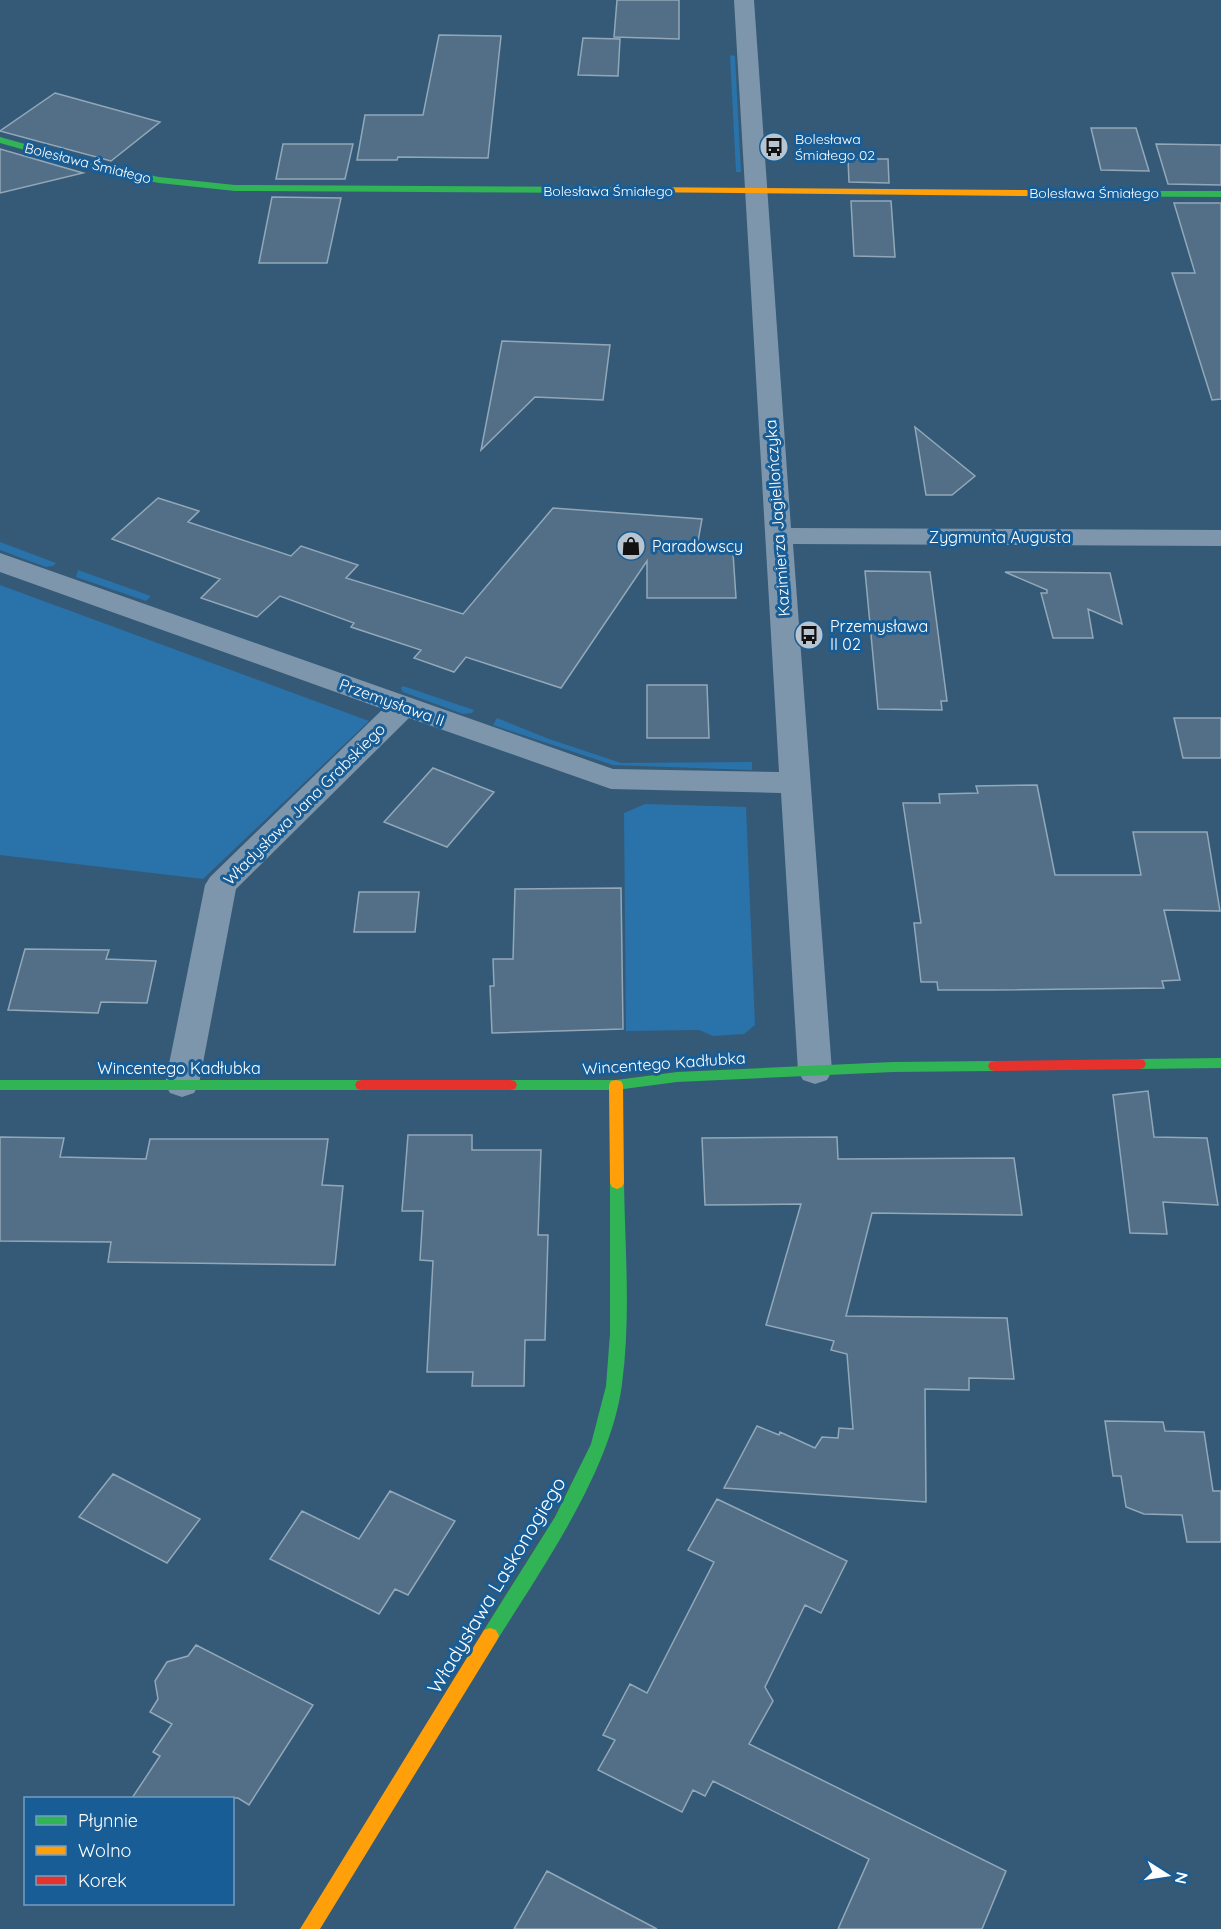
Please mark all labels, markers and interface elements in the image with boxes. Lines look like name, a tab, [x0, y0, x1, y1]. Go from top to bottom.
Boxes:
place label: Bolesława Śmiałego 02	[795, 130, 875, 164]
bus stop icon: Bolesława Śmiałego 02	[758, 131, 790, 163]
street label: Bolesława Śmiałego	[23, 139, 153, 187]
street label: Bolesława Śmiałego	[543, 182, 673, 200]
street label: Bolesława Śmiałego	[1029, 184, 1159, 202]
street label: Kazimierza Jagiellończyka	[760, 419, 794, 617]
street label: Zygmunta Augusta	[929, 527, 1071, 547]
shop icon: Paradowscy	[615, 530, 647, 562]
place label: Paradowscy	[652, 536, 743, 556]
place label: Przemysława II 02	[830, 616, 928, 654]
bus stop icon: Przemysława II 02	[793, 619, 825, 651]
street label: Przemysława II	[337, 674, 447, 730]
street label: Władysława Jana Grabskiego	[219, 719, 389, 889]
street label: Wincentego Kadłubka	[582, 1047, 746, 1079]
street label: Wincentego Kadłubka	[97, 1058, 261, 1078]
street label: Władysława Laskonogiego	[421, 1472, 571, 1698]
legend	[24, 1797, 234, 1905]
text: Płynnie	[78, 1809, 138, 1832]
text: Wolno	[78, 1839, 131, 1862]
north arrow	[1137, 1845, 1197, 1905]
text: Korek	[78, 1869, 127, 1892]
text: N	[1171, 1870, 1193, 1886]

